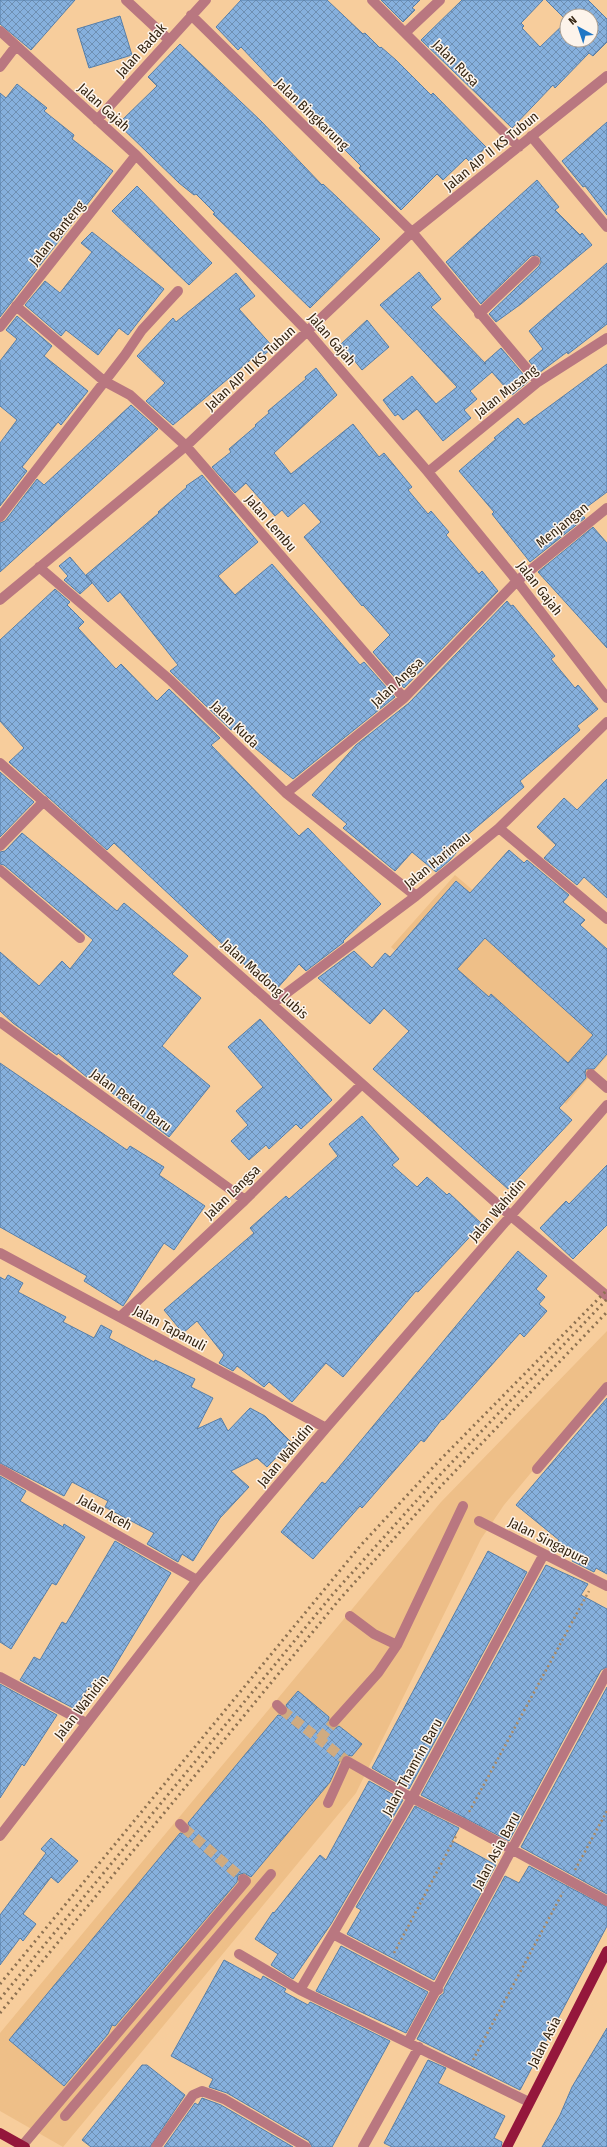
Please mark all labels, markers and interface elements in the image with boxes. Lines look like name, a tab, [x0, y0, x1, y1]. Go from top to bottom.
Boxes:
north arrow	[559, 8, 599, 48]
text: N	[566, 14, 580, 28]
street label: Jalan Badak	[113, 19, 170, 81]
street label: Jalan Rusa	[429, 36, 483, 90]
street label: Jalan Bingkarung	[271, 75, 352, 154]
street label: Jalan Gajah	[74, 80, 133, 135]
street label: Jalan AIP II KS Tubun	[441, 108, 542, 195]
street label: Jalan Banteng	[26, 197, 89, 269]
street label: Jalan Gajah	[304, 310, 359, 369]
street label: Jalan AIP II KS Tubun	[202, 322, 299, 414]
street label: Jalan Musang	[471, 361, 542, 421]
street label: Jalan Lembu	[241, 491, 300, 555]
street label: Menjangan	[533, 499, 592, 552]
street label: Jalan Gajah	[513, 558, 566, 619]
street label: Jalan Angsa	[368, 654, 427, 711]
street label: Jalan Kuda	[207, 697, 262, 752]
street label: Jalan Harimau	[401, 828, 474, 892]
street label: Jalan Madong Lubis	[218, 936, 312, 1023]
street label: Jalan Pekan Baru	[87, 1065, 175, 1136]
street label: Jalan Langsa	[201, 1161, 264, 1223]
street label: Jalan Wahidin	[465, 1175, 529, 1245]
street label: Jalan Tapanuli	[130, 1302, 209, 1355]
street label: Jalan Wahidin	[254, 1420, 317, 1491]
street label: Jalan Aceh	[75, 1491, 135, 1534]
street label: Jalan Singapura	[505, 1514, 592, 1569]
street label: Jalan Wahidin	[51, 1671, 112, 1743]
street label: Jalan Thamrin Baru	[379, 1715, 446, 1819]
street label: Jalan Asia Baru	[469, 1810, 524, 1893]
street label: Jalan Asia	[524, 2014, 565, 2071]

